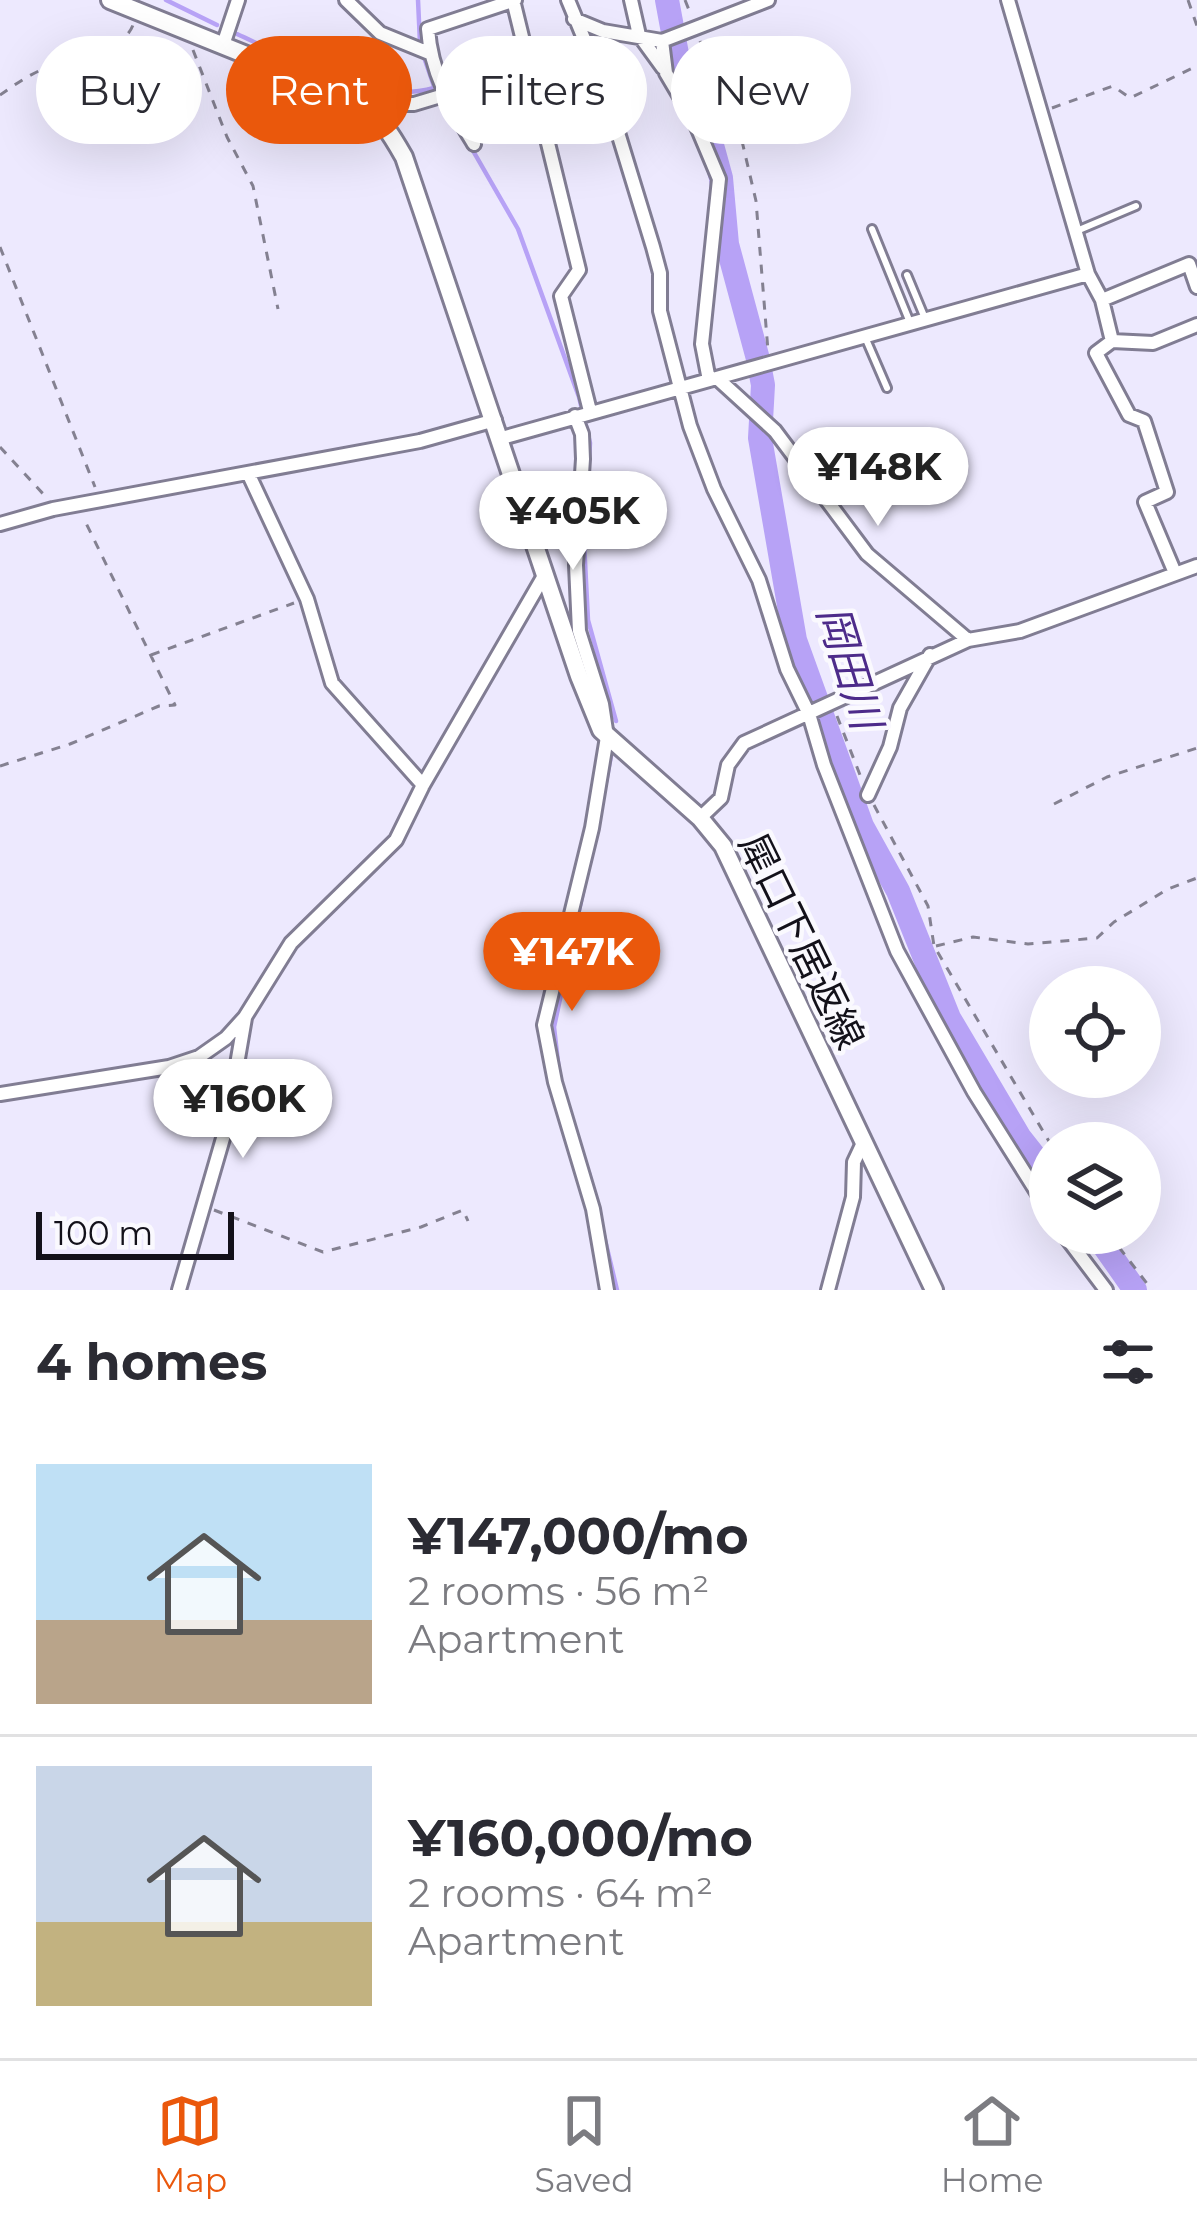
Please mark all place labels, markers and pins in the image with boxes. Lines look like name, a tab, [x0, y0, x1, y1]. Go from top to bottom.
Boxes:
pin: ¥148K	[794, 427, 962, 529]
pin: ¥405K	[489, 471, 657, 573]
pin: ¥147K	[488, 912, 656, 1014]
pin: ¥160K	[159, 1059, 327, 1161]

